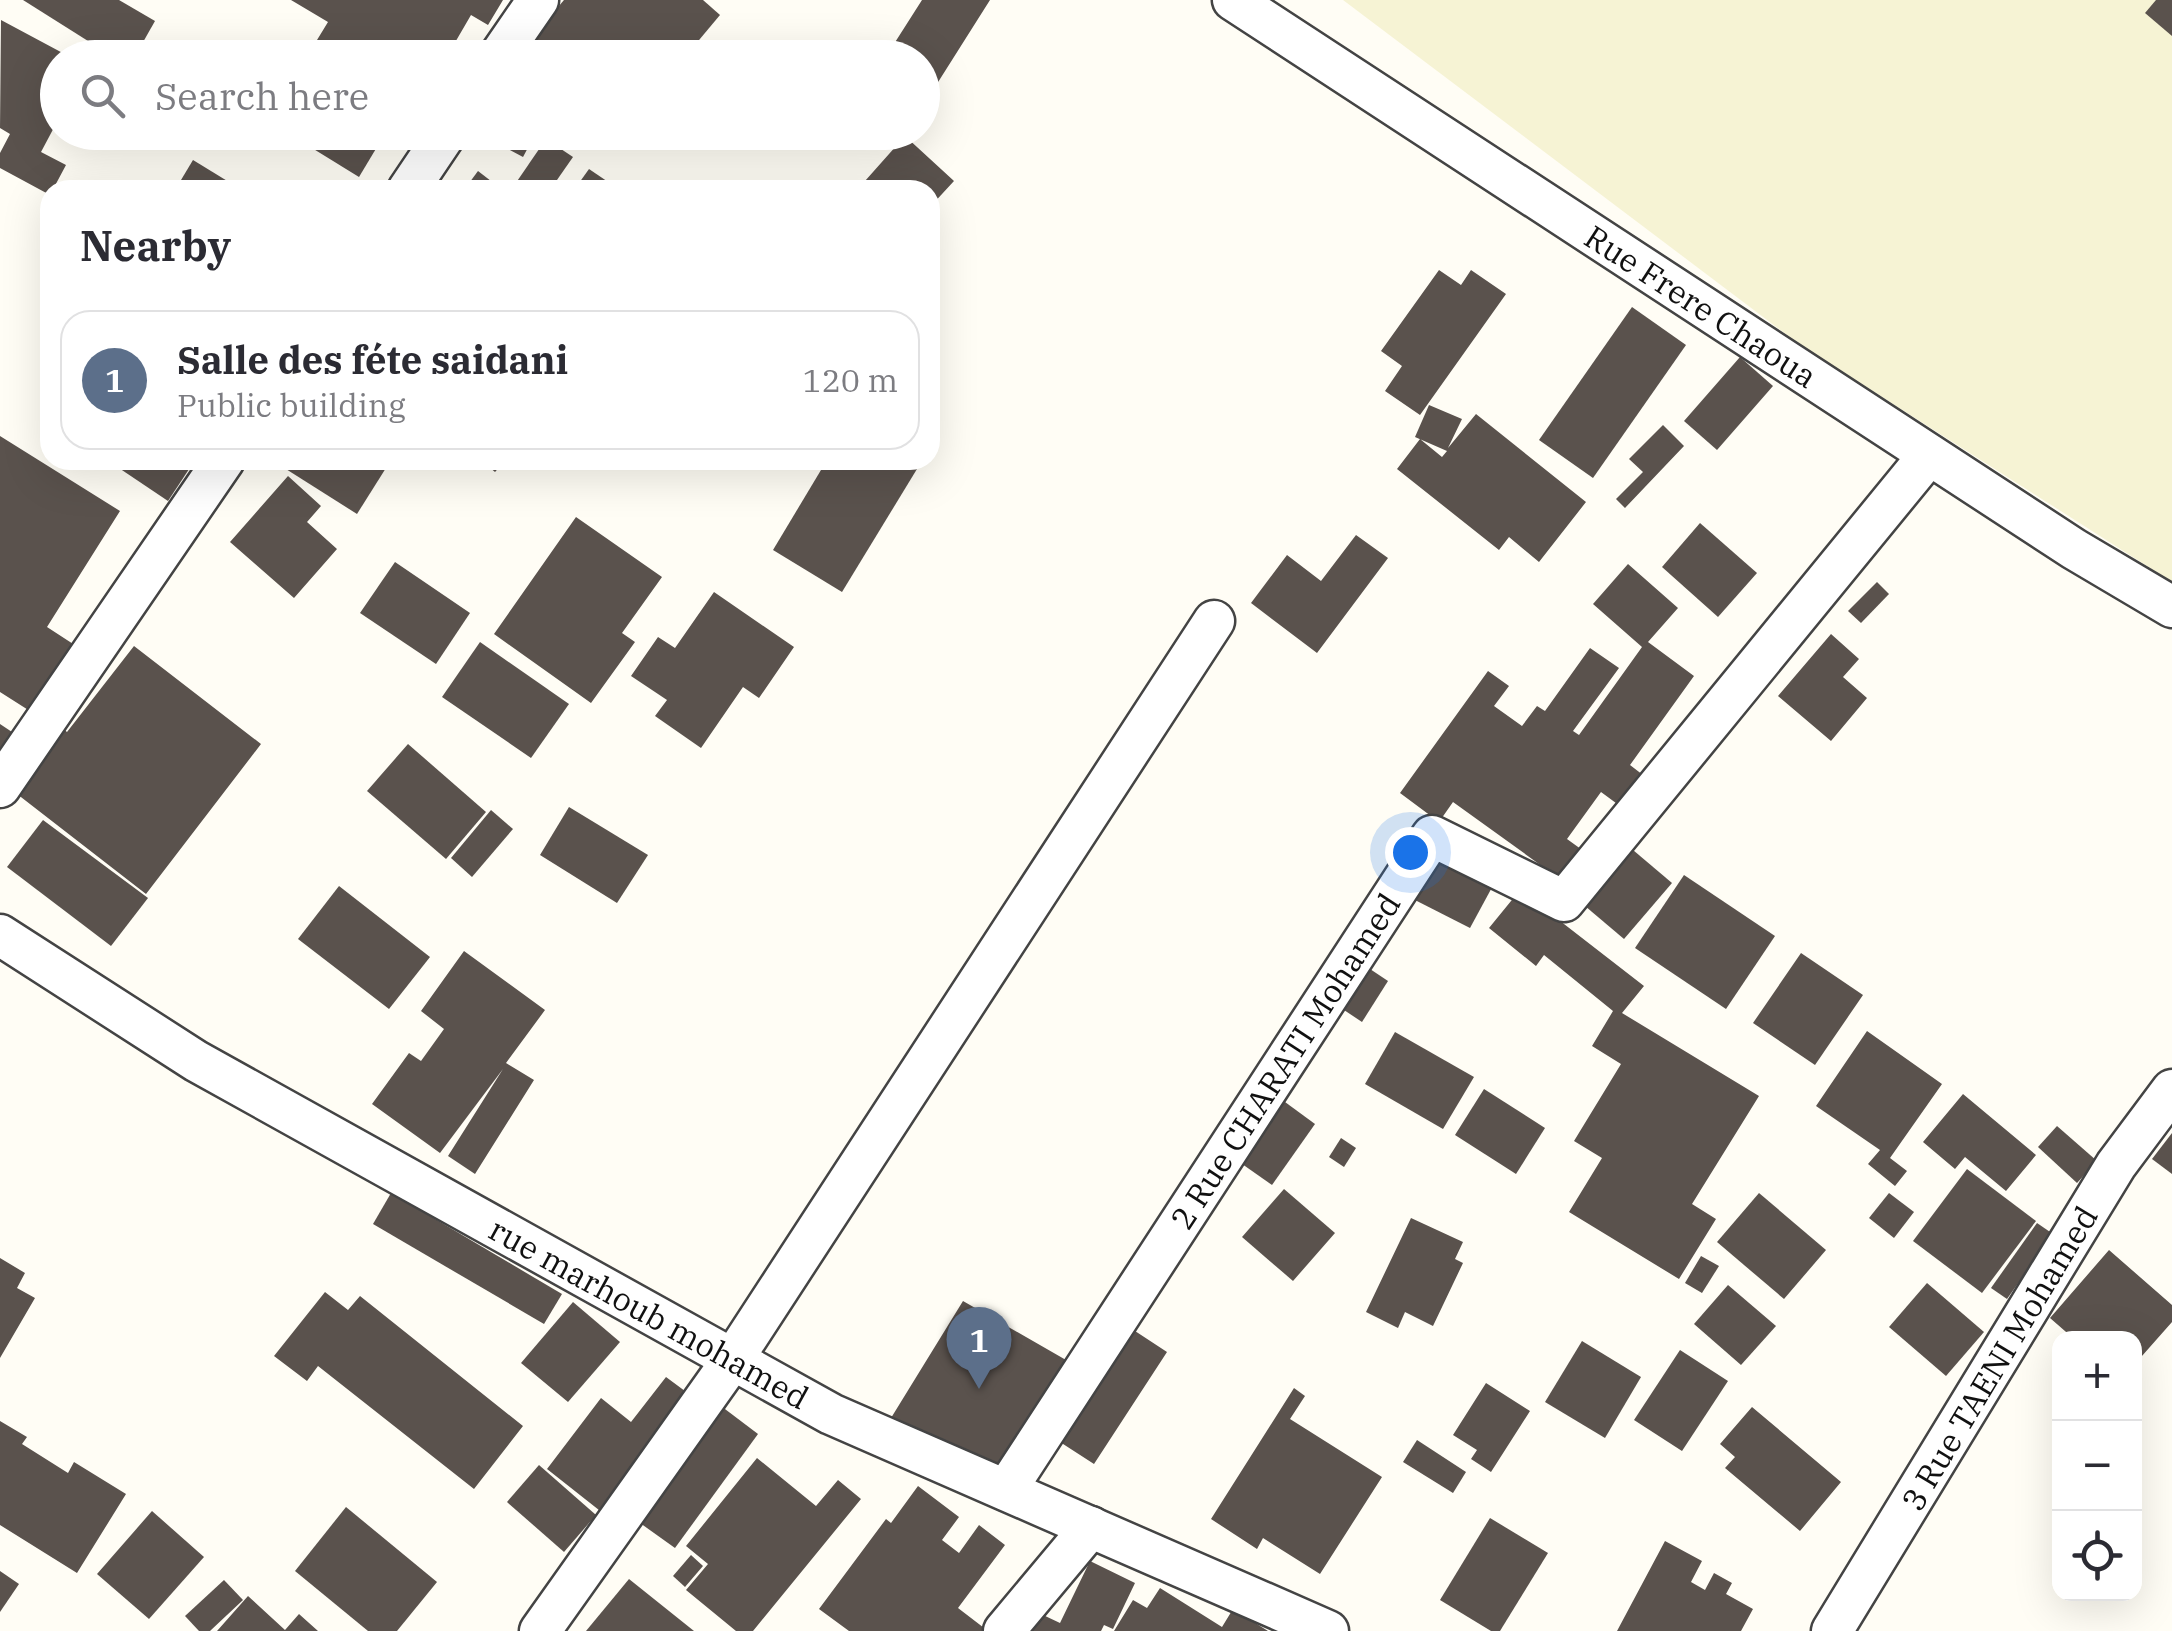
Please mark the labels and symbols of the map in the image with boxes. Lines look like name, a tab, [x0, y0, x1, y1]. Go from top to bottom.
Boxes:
street label: Rue Frere Chaoua	[1577, 215, 1825, 397]
your location	[1385, 827, 1436, 878]
street label: 2 Rue CHARATI Mohamed	[1161, 885, 1409, 1237]
street label: 3 Rue TAENI Mohamed	[1891, 1198, 2107, 1518]
street label: rue marhoub mohamed	[482, 1208, 816, 1418]
pin: 1	[946, 1306, 1012, 1389]

